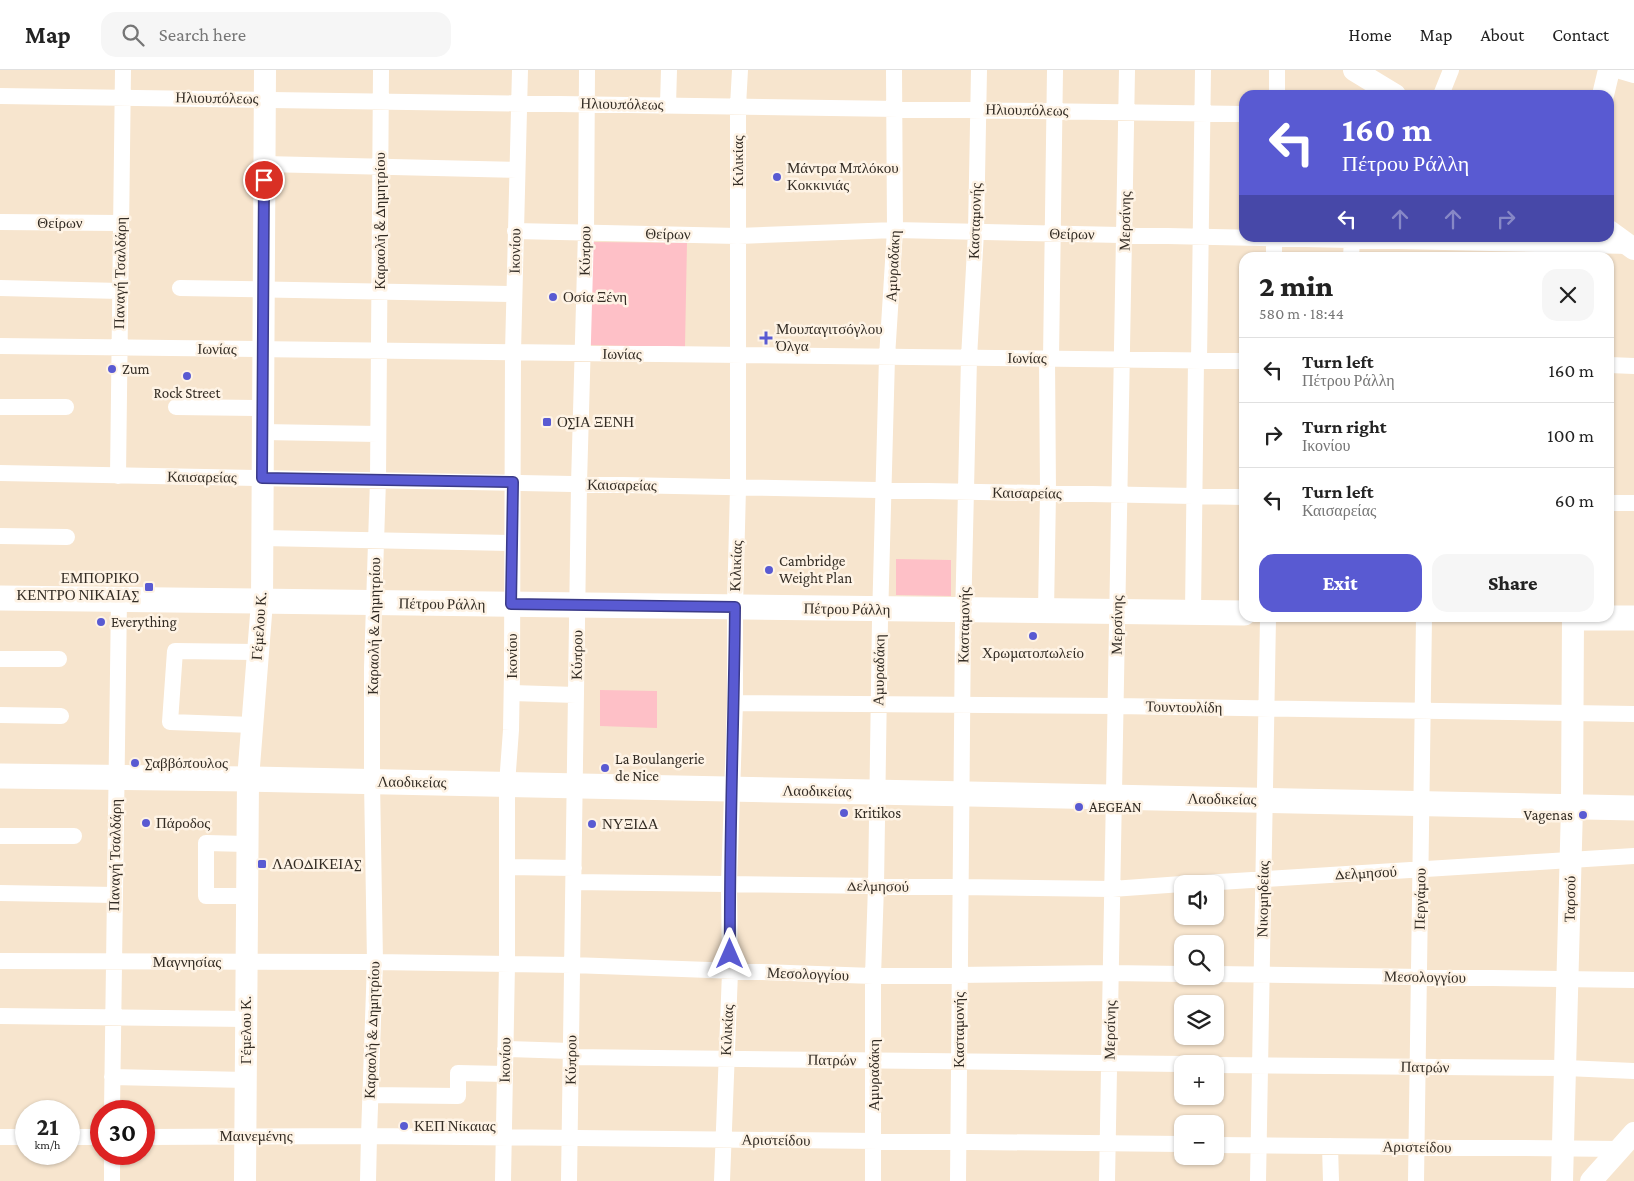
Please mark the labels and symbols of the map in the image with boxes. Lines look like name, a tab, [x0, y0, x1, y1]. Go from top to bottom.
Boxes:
street label: Ηλιουπόλεως	[175, 89, 259, 107]
street label: Ηλιουπόλεως	[580, 95, 664, 113]
street label: Ηλιουπόλεως	[985, 101, 1069, 119]
street label: Κιλικίας	[730, 135, 746, 187]
street label: Καραολή & Δημητρίου	[372, 152, 389, 290]
pin	[243, 159, 285, 201]
place label: Μάντρα Μπλόκου Κοκκινιάς	[787, 160, 899, 193]
marker: Μάντρα Μπλόκου Κοκκινιάς	[771, 171, 783, 183]
street label: Κασταμονής	[966, 183, 985, 259]
street label: Μερσίνης	[1116, 191, 1134, 251]
street label: Θείρων	[37, 215, 83, 231]
street label: Παναγή Τσαλδάρη	[111, 217, 129, 329]
street label: Κύπρου	[577, 226, 593, 276]
street label: Θείρων	[645, 226, 691, 242]
street label: Θείρων	[1049, 226, 1095, 242]
street label: Ικονίου	[507, 228, 523, 274]
street label: Αμυραδάκη	[883, 229, 904, 302]
place label: Οσία Ξένη	[563, 289, 627, 305]
marker: Οσία Ξένη	[547, 291, 559, 303]
place label: Μουπαγιτσόγλου Όλγα	[775, 321, 883, 354]
marker: Μουπαγιτσόγλου Όλγα	[760, 332, 772, 344]
street label: Ιωνίας	[197, 341, 237, 357]
street label: Ιωνίας	[602, 346, 642, 362]
street label: Ιωνίας	[1007, 350, 1047, 366]
place label: Zum	[122, 361, 150, 377]
marker: Zum	[106, 363, 118, 375]
marker: Rock Street	[181, 370, 193, 382]
place label: Rock Street	[154, 385, 221, 401]
place label: ΟΣΙΑ ΞΕΝΗ	[557, 414, 634, 430]
marker: ΟΣΙΑ ΞΕΝΗ	[541, 416, 553, 428]
street label: Καισαρείας	[167, 468, 237, 486]
street label: Καισαρείας	[587, 476, 657, 494]
street label: Καισαρείας	[992, 484, 1062, 502]
street label: Κιλικίας	[727, 540, 745, 592]
place label: Cambridge Weight Plan	[779, 553, 852, 587]
street label: Καραολή & Δημητρίου	[365, 557, 384, 695]
marker: Cambridge Weight Plan	[763, 564, 775, 576]
place label: ΕΜΠΟΡΙΚΟ ΚΕΝΤΡΟ ΝΙΚΑΙΑΣ	[16, 570, 139, 603]
marker: ΕΜΠΟΡΙΚΟ ΚΕΝΤΡΟ ΝΙΚΑΙΑΣ	[143, 581, 155, 593]
street label: Κασταμονής	[955, 587, 974, 663]
street label: Γέμελου Κ.	[249, 591, 270, 661]
street label: Πέτρου Ράλλη	[398, 595, 486, 613]
street label: Μερσίνης	[1108, 595, 1126, 655]
street label: Πέτρου Ράλλη	[803, 600, 891, 618]
place label: Everything	[111, 614, 177, 631]
marker: Everything	[95, 616, 107, 628]
street label: Κύπρου	[569, 630, 585, 680]
marker: Χρωματοπωλείο	[1027, 630, 1039, 642]
street label: Ικονίου	[504, 633, 520, 679]
street label: Αμυραδάκη	[870, 634, 889, 706]
place label: Χρωματοπωλείο	[982, 645, 1084, 662]
street label: Τουντουλίδη	[1145, 698, 1223, 716]
place label: La Boulangerie de Nice	[615, 751, 705, 784]
place label: Σαββόπουλος	[145, 755, 228, 771]
marker: Σαββόπουλος	[129, 757, 141, 769]
marker: La Boulangerie de Nice	[599, 762, 611, 774]
street label: Λαοδικείας	[377, 773, 447, 791]
street label: Λαοδικείας	[782, 782, 852, 800]
street label: Λαοδικείας	[1187, 790, 1257, 808]
street label: Παναγή Τσαλδάρη	[106, 799, 124, 911]
place label: AEGEAN	[1089, 799, 1142, 815]
marker: AEGEAN	[1073, 801, 1085, 813]
place label: Kritikos	[854, 805, 901, 821]
marker: Kritikos	[838, 807, 850, 819]
place label: Vagenas	[1524, 807, 1573, 824]
marker: Vagenas	[1577, 809, 1589, 821]
place label: Πάροδος	[156, 815, 210, 831]
place label: ΝΥΞΙΔΑ	[602, 816, 659, 832]
marker: Πάροδος	[140, 817, 152, 829]
marker: ΝΥΞΙΔΑ	[586, 818, 598, 830]
place label: ΛΑΟΔΙΚΕΙΑΣ	[272, 856, 361, 872]
marker: ΛΑΟΔΙΚΕΙΑΣ	[256, 858, 268, 870]
street label: Νικομηδείας	[1254, 860, 1273, 937]
street label: Δελμησού	[1335, 863, 1397, 884]
street label: Περγάμου	[1411, 868, 1430, 930]
street label: Ταρσού	[1562, 876, 1578, 922]
street label: Δελμησού	[847, 877, 909, 896]
position arrow	[703, 927, 755, 979]
street label: Μαγνησίας	[153, 954, 221, 970]
street label: Καραολή & Δημητρίου	[362, 961, 383, 1099]
street label: Μεσολογγίου	[767, 965, 849, 983]
street label: Μεσολογγίου	[1384, 968, 1466, 986]
street label: Κασταμονής	[951, 992, 968, 1068]
street label: Γέμελου Κ.	[238, 996, 255, 1064]
street label: Μερσίνης	[1101, 1000, 1119, 1060]
street label: Κιλικίας	[718, 1004, 736, 1056]
street label: Κύπρου	[563, 1035, 579, 1085]
street label: Ικονίου	[497, 1037, 513, 1083]
street label: Αμυραδάκη	[866, 1039, 883, 1111]
street label: Πατρών	[807, 1052, 857, 1068]
street label: Πατρών	[1400, 1059, 1450, 1075]
speed limit sign: 30	[90, 1100, 155, 1165]
place label: ΚΕΠ Νίκαιας	[414, 1118, 496, 1134]
marker: ΚΕΠ Νίκαιας	[398, 1120, 410, 1132]
street label: Μαινεμένης	[219, 1128, 293, 1145]
street label: Αριστείδου	[741, 1131, 811, 1149]
street label: Αριστείδου	[1382, 1138, 1452, 1156]

